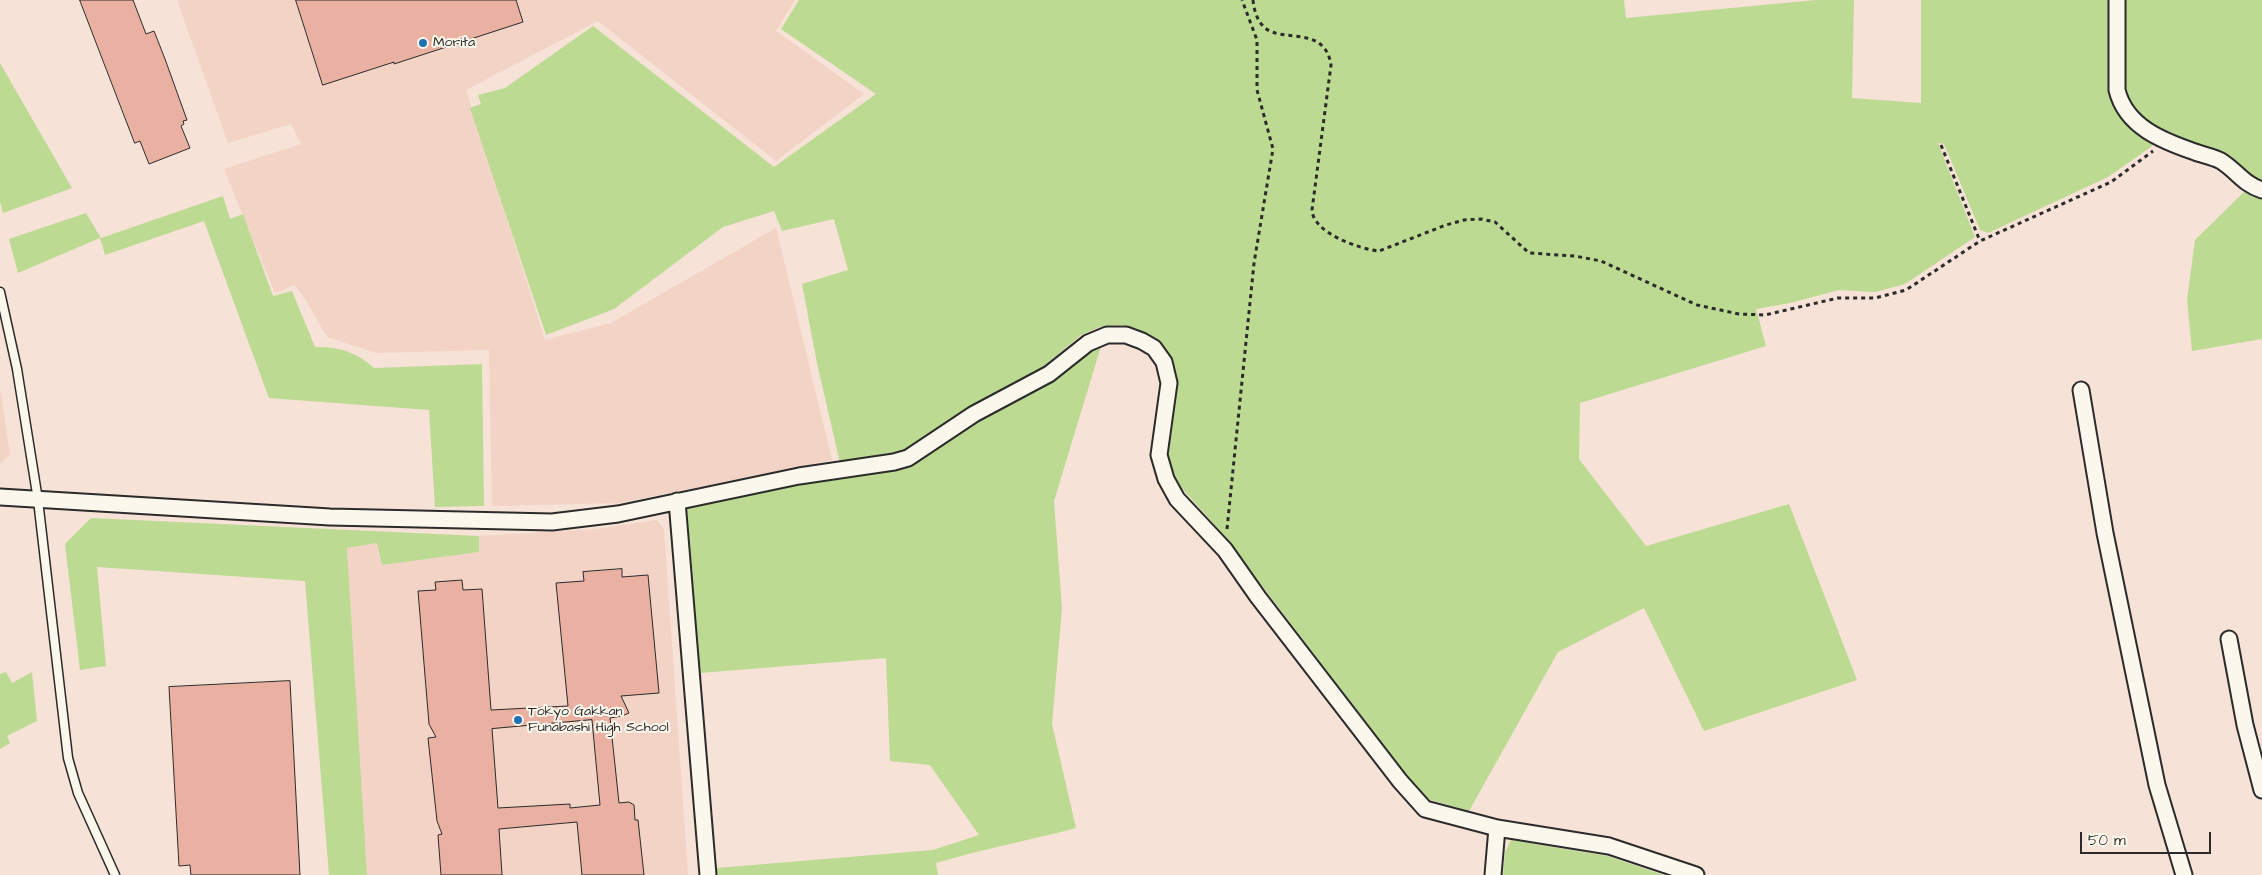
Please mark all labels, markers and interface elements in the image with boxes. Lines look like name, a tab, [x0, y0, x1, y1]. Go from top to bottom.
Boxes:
place label: Morita	[433, 35, 475, 51]
marker: Morita	[417, 37, 429, 49]
place label: Tokyo Gakkan Funabashi High School	[528, 704, 669, 736]
marker: Tokyo Gakkan Funabashi High School	[512, 714, 524, 726]
scale bar	[2082, 822, 2213, 854]
text: 50 m	[2088, 830, 2126, 851]

